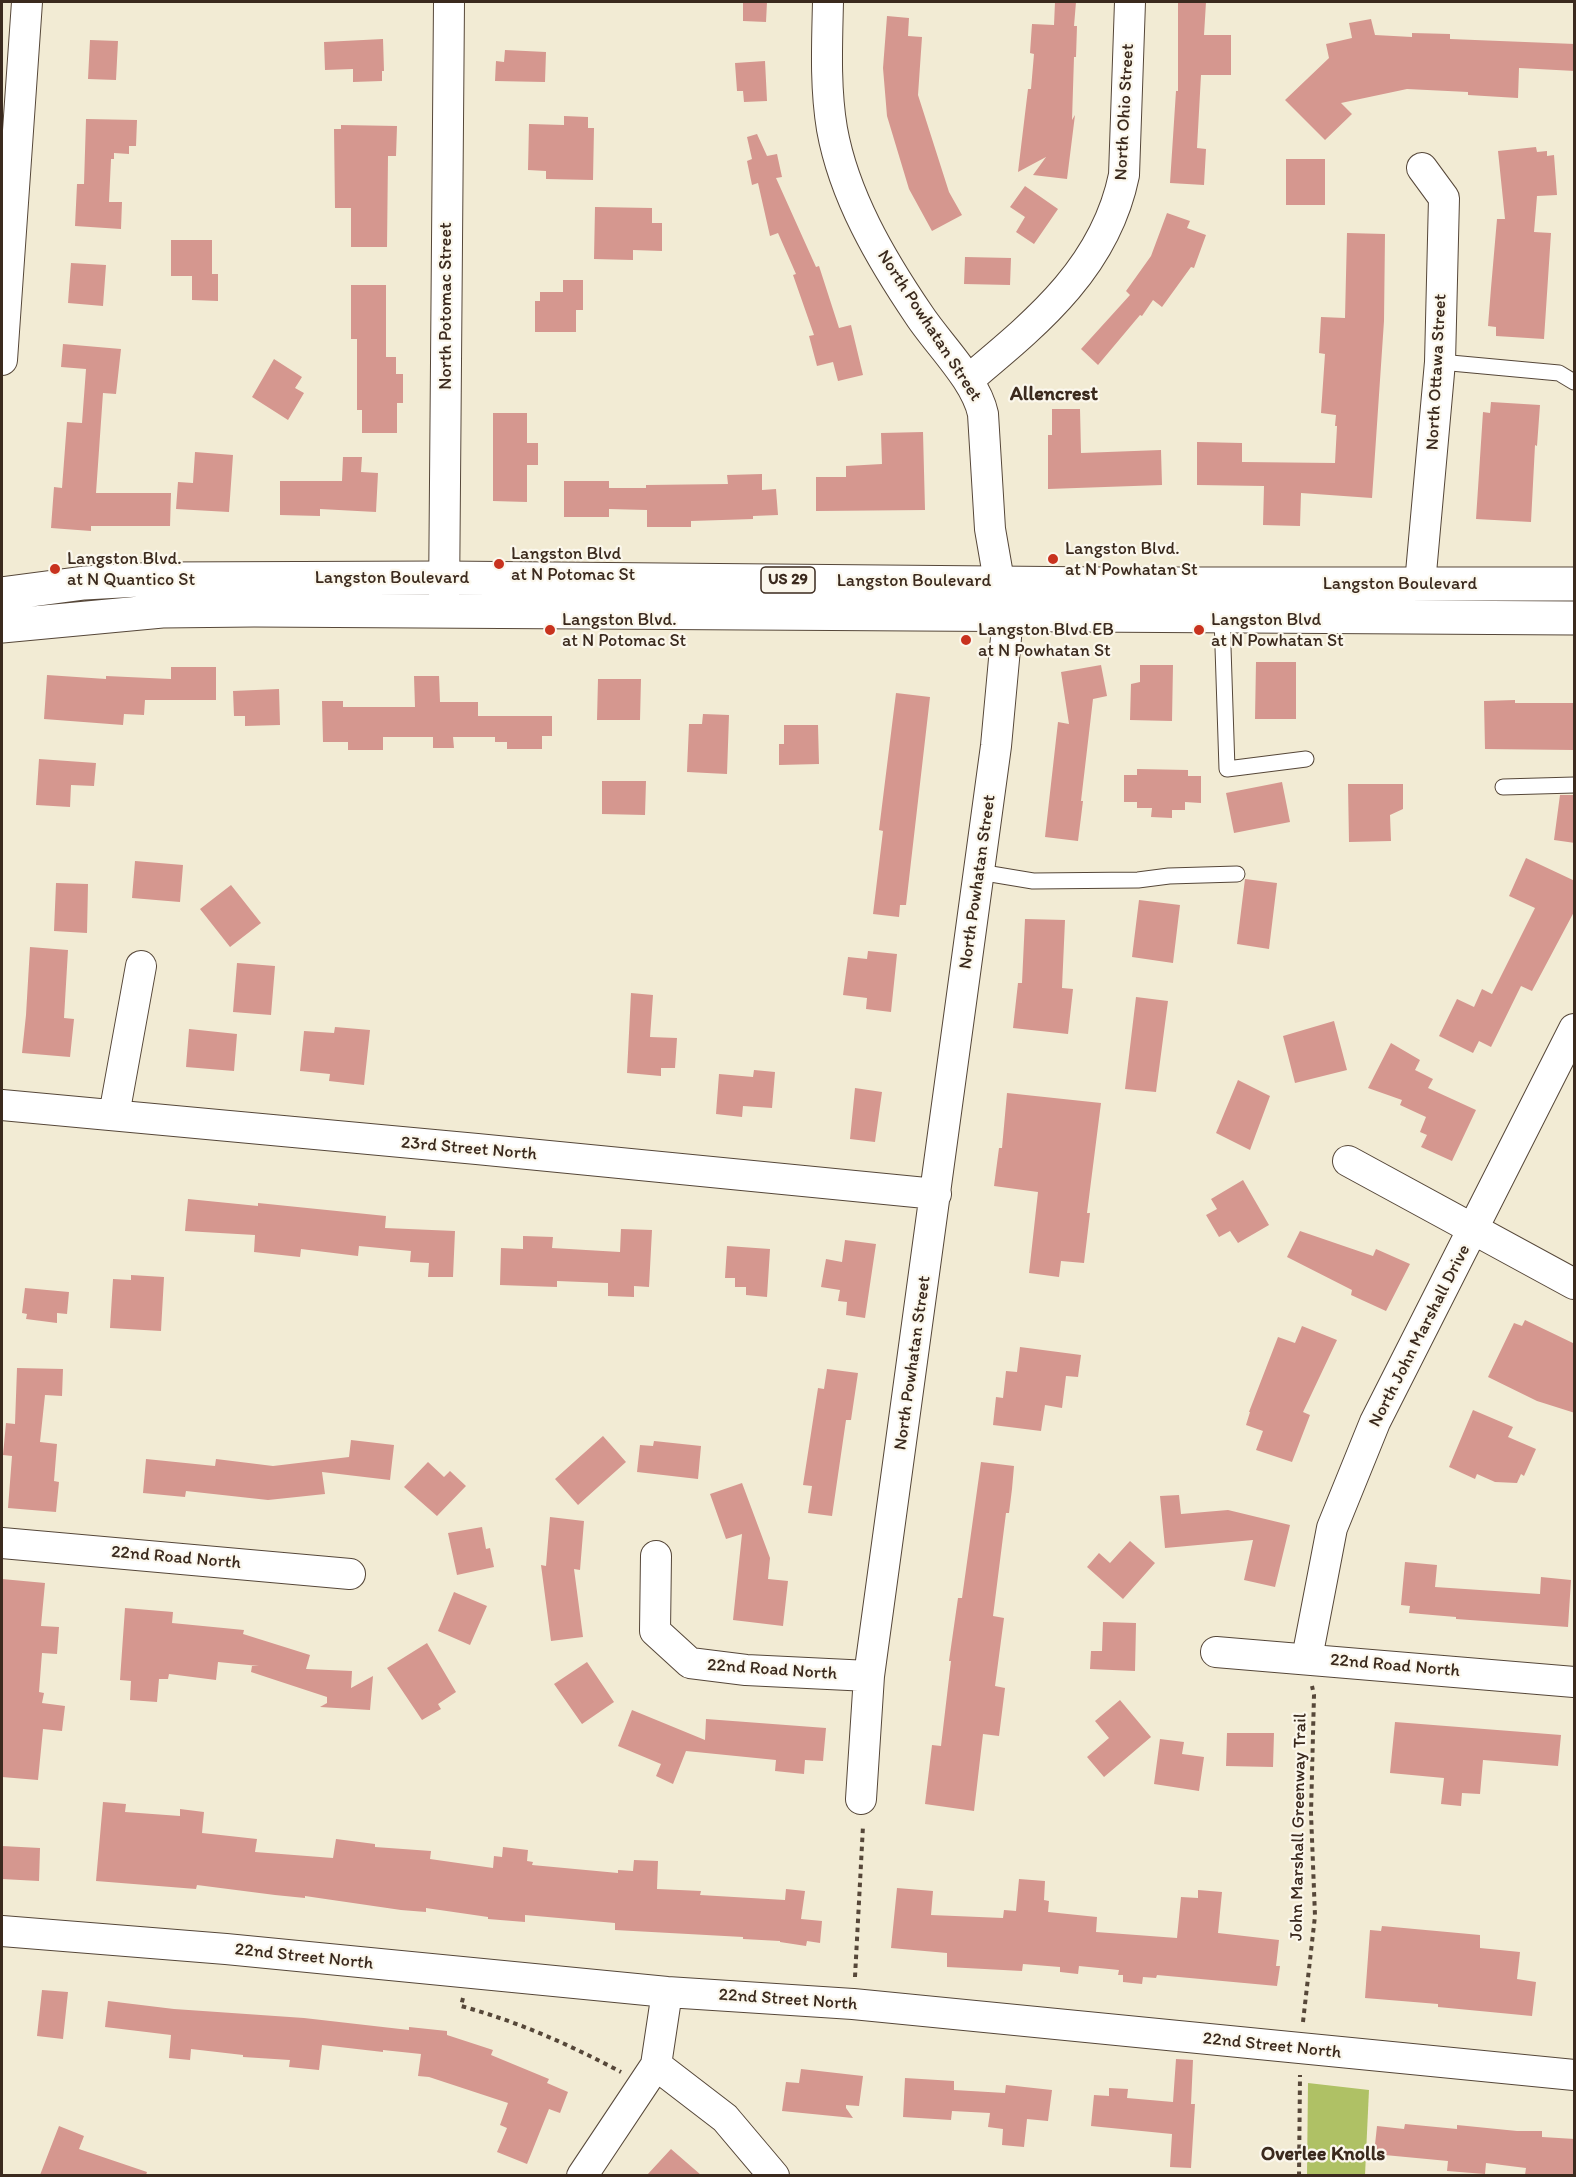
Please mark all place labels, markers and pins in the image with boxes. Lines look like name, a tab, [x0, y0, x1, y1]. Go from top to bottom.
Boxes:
place label: Langston Blvd. at N Powhatan St	[1065, 538, 1198, 580]
place label: Langston Blvd at N Potomac St	[511, 543, 635, 586]
place label: Langston Blvd. at N Quantico St	[67, 548, 195, 590]
marker: Langston Blvd. at N Powhatan St	[1046, 552, 1060, 566]
marker: Langston Blvd at N Potomac St	[492, 557, 506, 571]
marker: Langston Blvd. at N Quantico St	[48, 562, 62, 576]
place label: Langston Blvd. at N Potomac St	[562, 609, 686, 652]
place label: Langston Blvd at N Powhatan St	[1211, 609, 1344, 652]
place label: Langston Blvd EB at N Powhatan St	[978, 619, 1114, 662]
marker: Langston Blvd. at N Potomac St	[543, 623, 557, 637]
marker: Langston Blvd at N Powhatan St	[1192, 623, 1206, 637]
marker: Langston Blvd EB at N Powhatan St	[959, 633, 973, 647]

